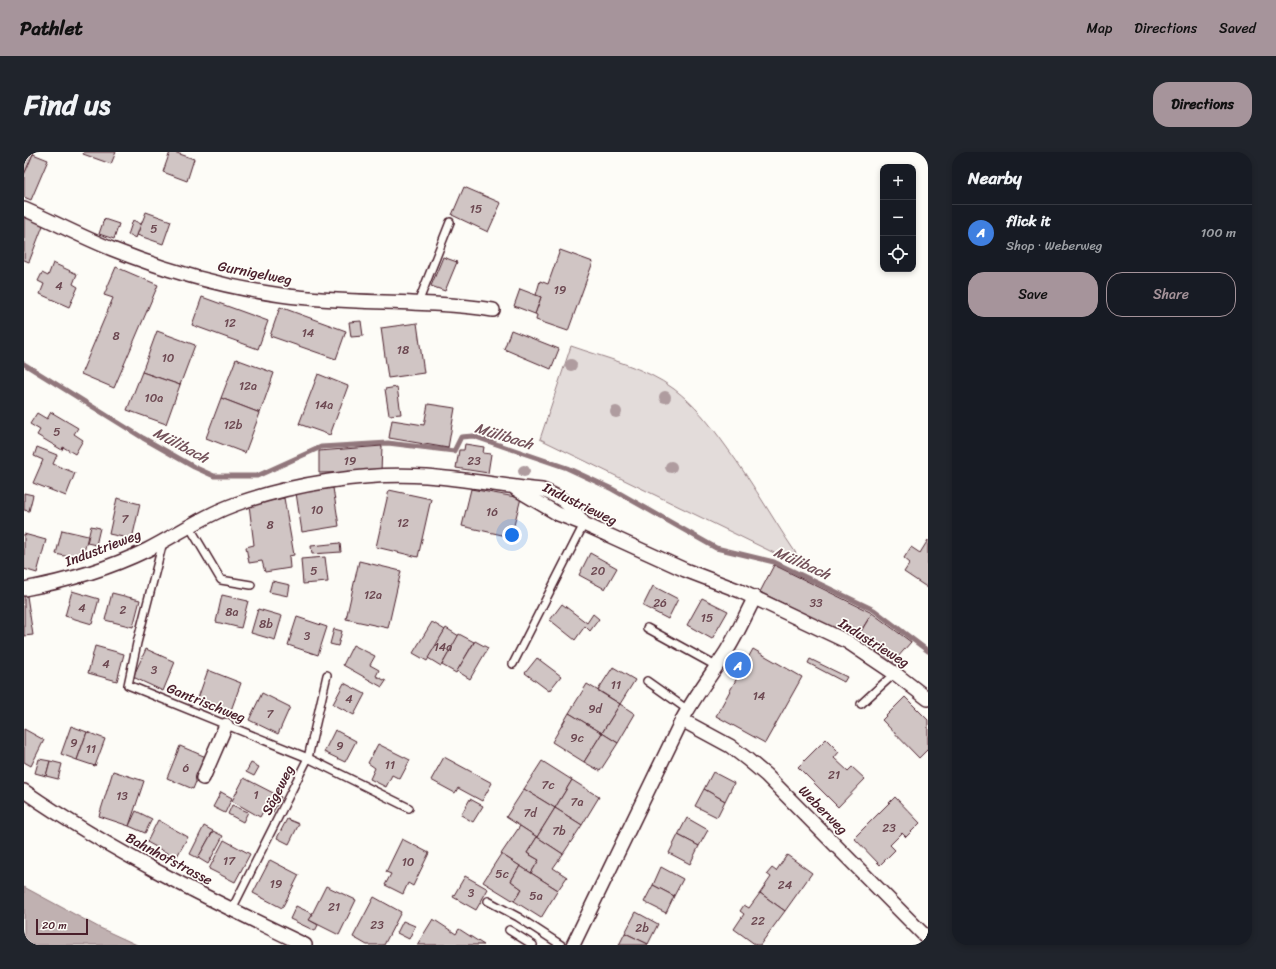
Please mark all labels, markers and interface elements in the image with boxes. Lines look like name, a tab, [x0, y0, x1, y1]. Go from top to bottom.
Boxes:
text: Pathlet	[20, 12, 83, 45]
text: Map	[1086, 16, 1112, 41]
text: Directions	[1134, 16, 1197, 41]
text: Saved	[1219, 16, 1256, 41]
text: Find us	[24, 80, 111, 129]
button: Directions	[1153, 82, 1252, 127]
text: Nearby	[968, 163, 1022, 193]
map controls	[880, 164, 916, 272]
button: +	[880, 164, 916, 200]
house number: 15	[470, 198, 482, 220]
button: −	[880, 200, 916, 236]
text: flick it	[1006, 208, 1051, 234]
house number: 5	[150, 218, 158, 240]
text: A	[977, 221, 985, 244]
text: 100 m	[1201, 221, 1236, 244]
text: Shop · Weberweg	[1006, 234, 1102, 257]
button: locate	[880, 236, 916, 272]
street label: Gurnigelweg	[216, 254, 294, 292]
button: Save	[968, 272, 1098, 317]
button: Share	[1106, 272, 1236, 317]
house number: 4	[55, 275, 63, 297]
house number: 19	[554, 279, 566, 301]
house number: 12	[224, 312, 236, 334]
house number: 14	[302, 322, 315, 344]
house number: 8	[112, 325, 120, 347]
house number: 18	[397, 339, 409, 361]
house number: 10	[162, 347, 175, 369]
house number: 12a	[239, 375, 257, 397]
house number: 10a	[145, 387, 163, 409]
house number: 14a	[315, 394, 333, 416]
house number: 12b	[224, 414, 243, 436]
water label: Mülibach	[472, 415, 537, 457]
water label: Mülibach	[149, 420, 214, 471]
house number: 5	[53, 421, 61, 443]
house number: 19	[344, 450, 356, 472]
house number: 23	[467, 450, 481, 472]
street label: Industrieweg	[538, 475, 621, 533]
house number: 10	[311, 499, 324, 521]
house number: 16	[486, 501, 498, 523]
house number: 7	[122, 508, 130, 530]
house number: 12	[397, 512, 409, 534]
house number: 8	[266, 514, 274, 536]
street label: Industrieweg	[60, 522, 145, 574]
your location	[502, 525, 522, 545]
water label: Mülibach	[769, 539, 836, 587]
house number: 5	[310, 560, 318, 582]
house number: 20	[591, 560, 606, 582]
house number: 12a	[364, 584, 382, 606]
house number: 26	[653, 592, 667, 614]
house number: 33	[809, 592, 823, 614]
house number: 4	[78, 597, 86, 619]
house number: 2	[120, 599, 127, 621]
house number: 8a	[225, 601, 239, 623]
house number: 15	[701, 607, 713, 629]
street label: Industrieweg	[833, 611, 915, 675]
house number: 8b	[259, 613, 273, 635]
house number: 3	[304, 625, 311, 647]
house number: 14a	[434, 636, 452, 658]
pin: A	[725, 650, 751, 680]
house number: 4	[102, 653, 110, 675]
house number: 3	[151, 659, 158, 681]
house number: 11	[611, 674, 621, 696]
street label: Gantrischweg	[163, 676, 249, 730]
house number: 14	[753, 685, 766, 707]
house number: 4	[345, 688, 353, 710]
house number: 9d	[588, 698, 604, 720]
house number: 7	[267, 703, 275, 725]
house number: 9c	[570, 727, 584, 749]
house number: 9	[70, 732, 78, 754]
house number: 9	[336, 735, 344, 757]
house number: 11	[86, 738, 96, 760]
house number: 11	[385, 754, 395, 776]
house number: 6	[183, 757, 190, 779]
street label: Sägeweg	[255, 760, 301, 820]
house number: 21	[828, 764, 840, 786]
house number: 7c	[542, 774, 554, 796]
street label: Weberweg	[792, 779, 854, 841]
house number: 1	[253, 784, 259, 806]
house number: 13	[116, 785, 128, 807]
house number: 7a	[571, 791, 583, 813]
house number: 7d	[523, 802, 538, 824]
house number: 23	[882, 817, 896, 839]
house number: 7b	[552, 820, 566, 842]
street label: Bahnhofstrasse	[121, 826, 217, 892]
house number: 17	[223, 850, 236, 872]
house number: 10	[402, 851, 415, 873]
house number: 5c	[495, 863, 509, 885]
house number: 19	[270, 873, 282, 895]
house number: 24	[778, 874, 793, 896]
house number: 3	[468, 882, 475, 904]
house number: 5a	[529, 885, 543, 907]
house number: 21	[328, 896, 340, 918]
house number: 22	[751, 910, 765, 932]
house number: 23	[370, 914, 384, 936]
text: 20 m	[42, 916, 67, 935]
scale bar	[36, 917, 88, 936]
house number: 2b	[635, 917, 649, 939]

